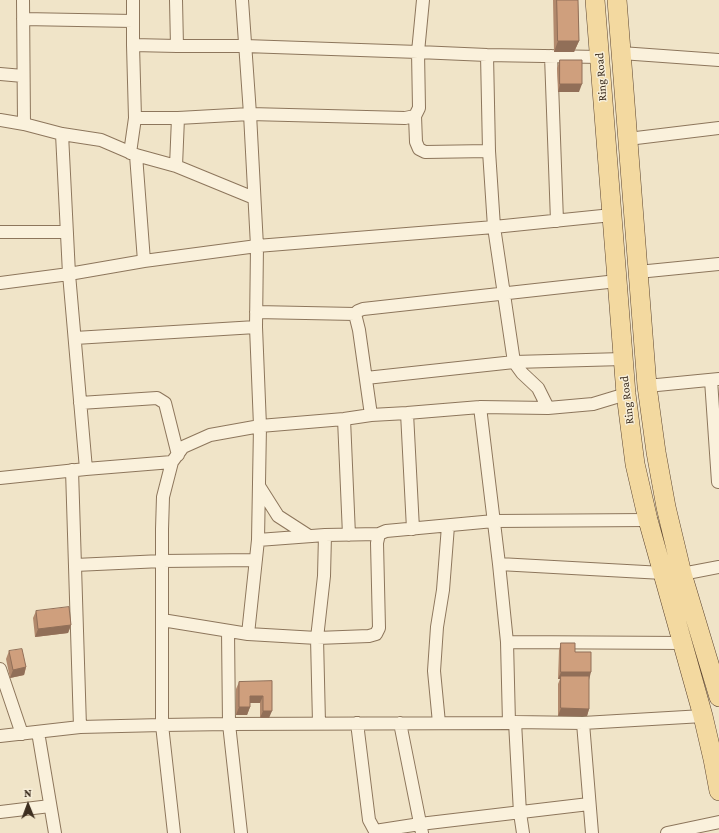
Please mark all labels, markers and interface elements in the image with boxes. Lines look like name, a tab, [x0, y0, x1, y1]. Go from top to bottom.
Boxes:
street label: Ring Road	[592, 52, 610, 102]
street label: Ring Road	[617, 375, 637, 425]
north arrow	[8, 785, 48, 825]
text: N	[24, 787, 32, 799]

